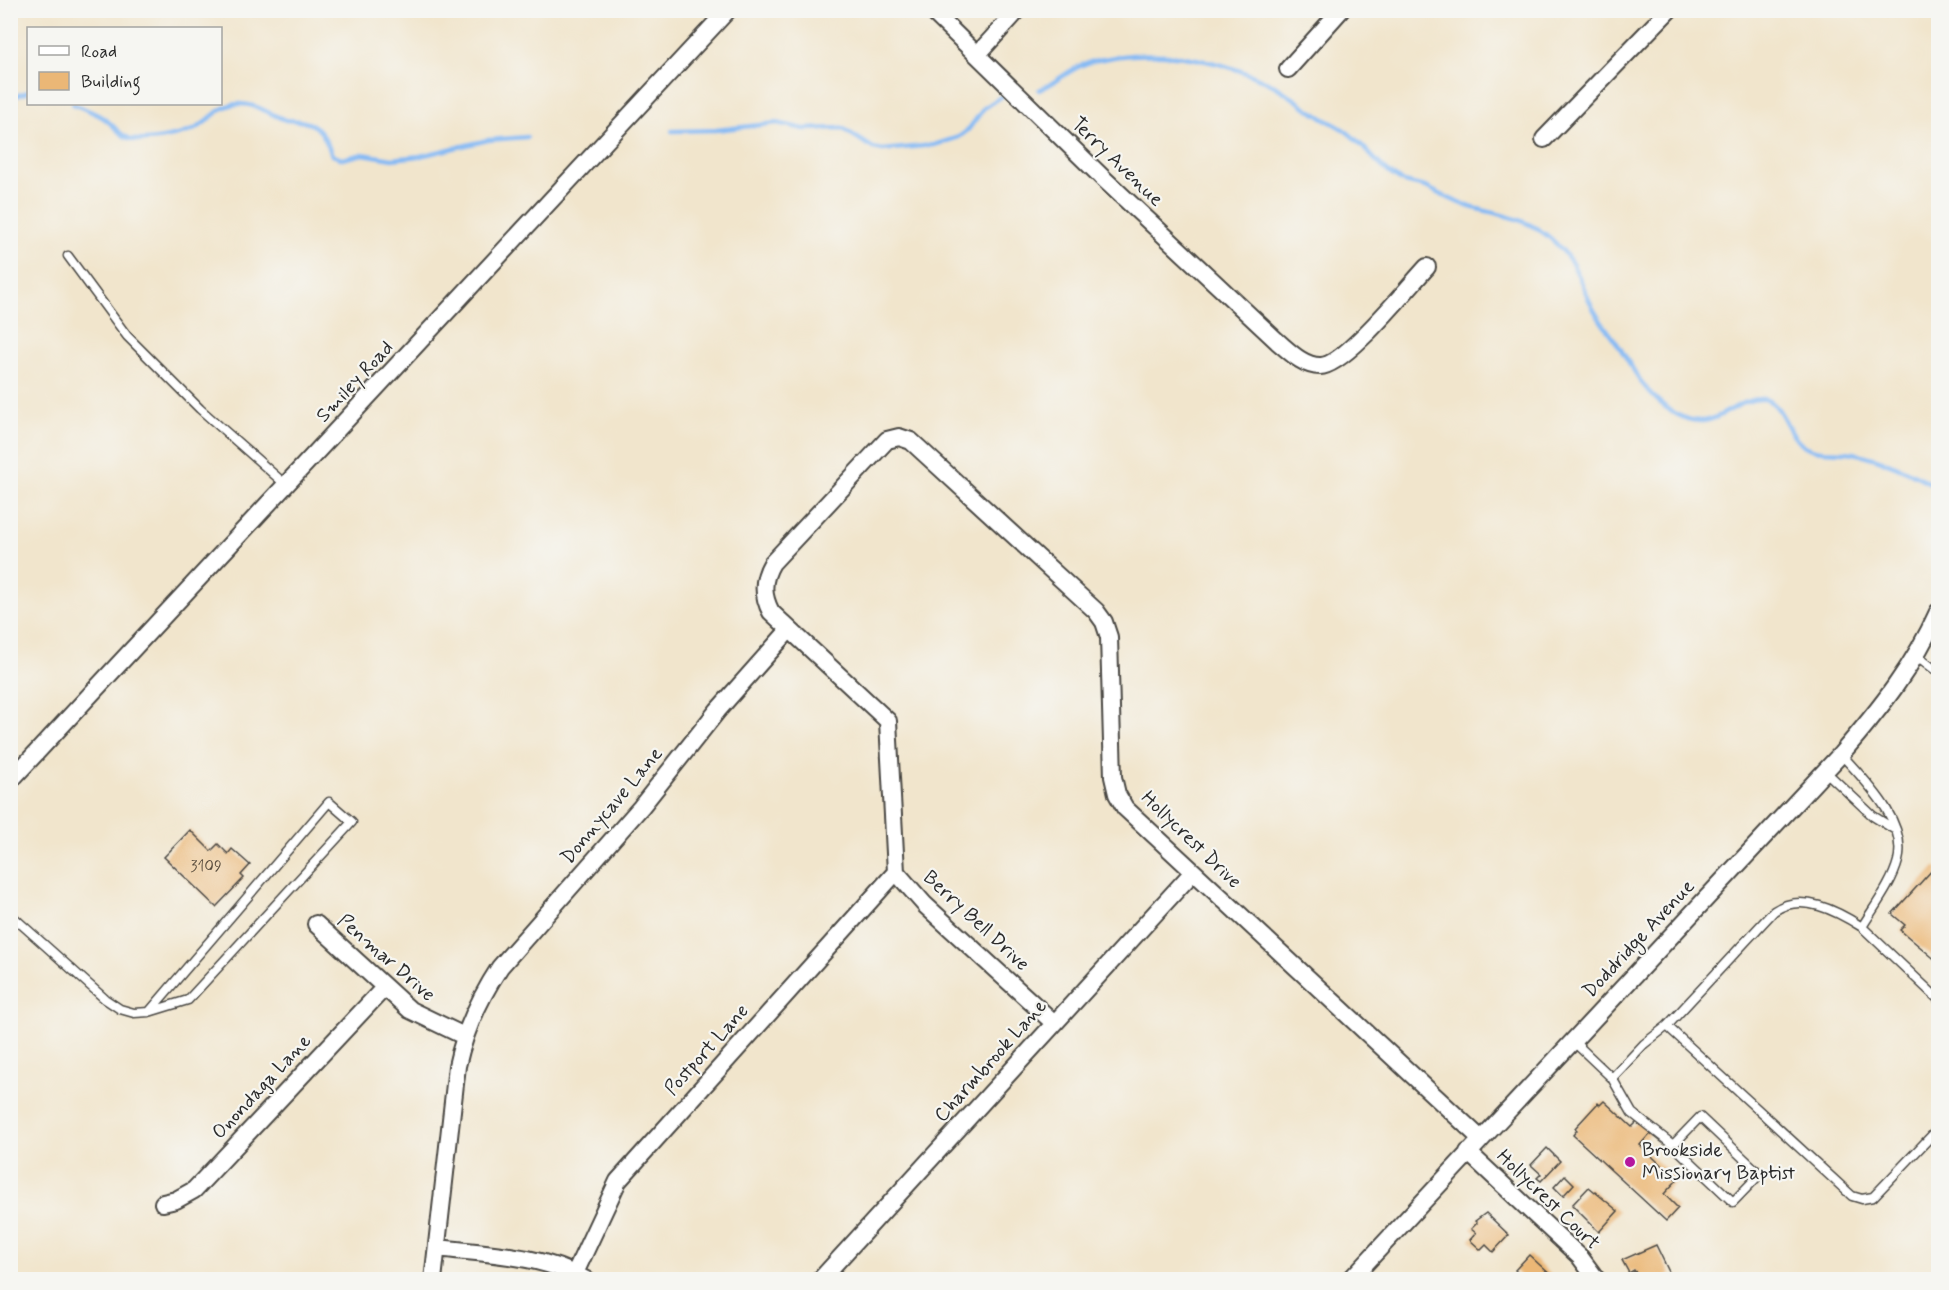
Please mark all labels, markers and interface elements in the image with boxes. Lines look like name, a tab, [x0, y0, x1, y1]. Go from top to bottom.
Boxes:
legend	[27, 27, 222, 105]
text: Road	[81, 40, 117, 64]
text: Building	[81, 70, 141, 96]
street label: Terry Avenue	[1065, 111, 1169, 213]
street label: Smiley Road	[310, 335, 400, 429]
street label: Donnycave Lane	[555, 741, 669, 870]
street label: Hollycrest Drive	[1135, 785, 1247, 895]
house number: 3109	[190, 856, 222, 877]
street label: Berry Bell Drive	[917, 865, 1035, 977]
street label: Doddridge Avenue	[1577, 874, 1702, 1005]
street label: Penmar Drive	[331, 908, 441, 1008]
street label: Charmbrook Lane	[928, 994, 1054, 1128]
street label: Postport Lane	[659, 998, 755, 1102]
street label: Onondaga Lane	[206, 1028, 318, 1146]
place label: Brookside Missionary Baptist	[1642, 1137, 1795, 1187]
street label: Hollycrest Court	[1490, 1144, 1606, 1256]
marker: Brookside Missionary Baptist	[1623, 1155, 1637, 1169]

